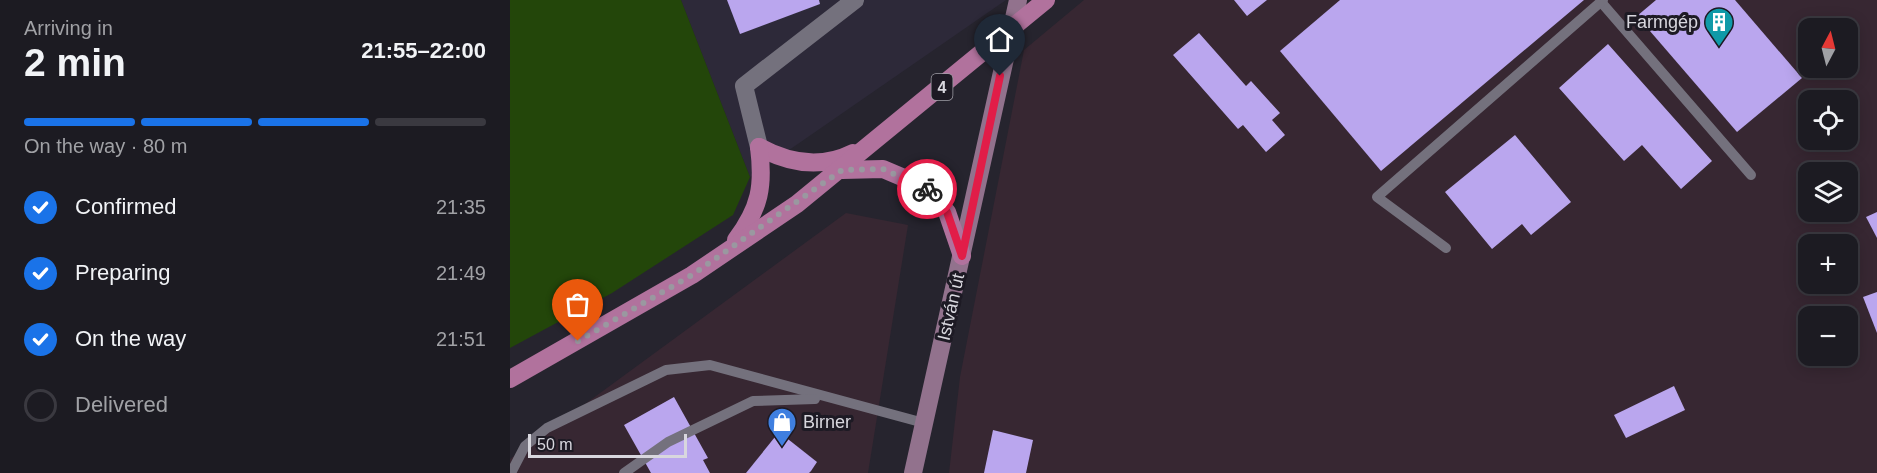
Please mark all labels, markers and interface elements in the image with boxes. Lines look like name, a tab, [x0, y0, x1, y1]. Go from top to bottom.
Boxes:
building icon: Farmgép	[1703, 6, 1735, 48]
place label: Farmgép	[1626, 12, 1698, 32]
pin	[974, 14, 1025, 76]
text: Arriving in	[24, 17, 113, 39]
north arrow	[1798, 18, 1858, 78]
map controls	[1798, 18, 1858, 366]
icon: home	[983, 23, 1016, 56]
text: 21:55–22:00	[361, 38, 486, 63]
text: 2 min	[24, 41, 126, 84]
road number: 4	[932, 74, 952, 100]
button: locate	[1798, 90, 1858, 150]
text: On the way · 80 m	[24, 135, 187, 157]
courier	[897, 159, 957, 219]
button: layers	[1798, 162, 1858, 222]
icon: bike	[911, 173, 944, 206]
icon: check	[24, 191, 57, 224]
text: Confirmed	[75, 194, 176, 219]
text: 21:35	[436, 196, 486, 218]
button: +	[1798, 234, 1858, 294]
icon: check	[24, 257, 57, 290]
text: Preparing	[75, 260, 170, 285]
text: 21:49	[436, 262, 486, 284]
street label: István út	[934, 272, 968, 342]
pin	[552, 279, 603, 341]
icon: bag	[561, 288, 594, 321]
button: −	[1798, 306, 1858, 366]
icon: check	[24, 323, 57, 356]
text: On the way	[75, 326, 186, 351]
text: 21:51	[436, 328, 486, 350]
text: Delivered	[75, 392, 168, 417]
shop icon: Birner	[766, 406, 798, 448]
place label: Birner	[803, 412, 851, 432]
scale bar	[528, 431, 687, 458]
text: 50 m	[537, 436, 573, 453]

